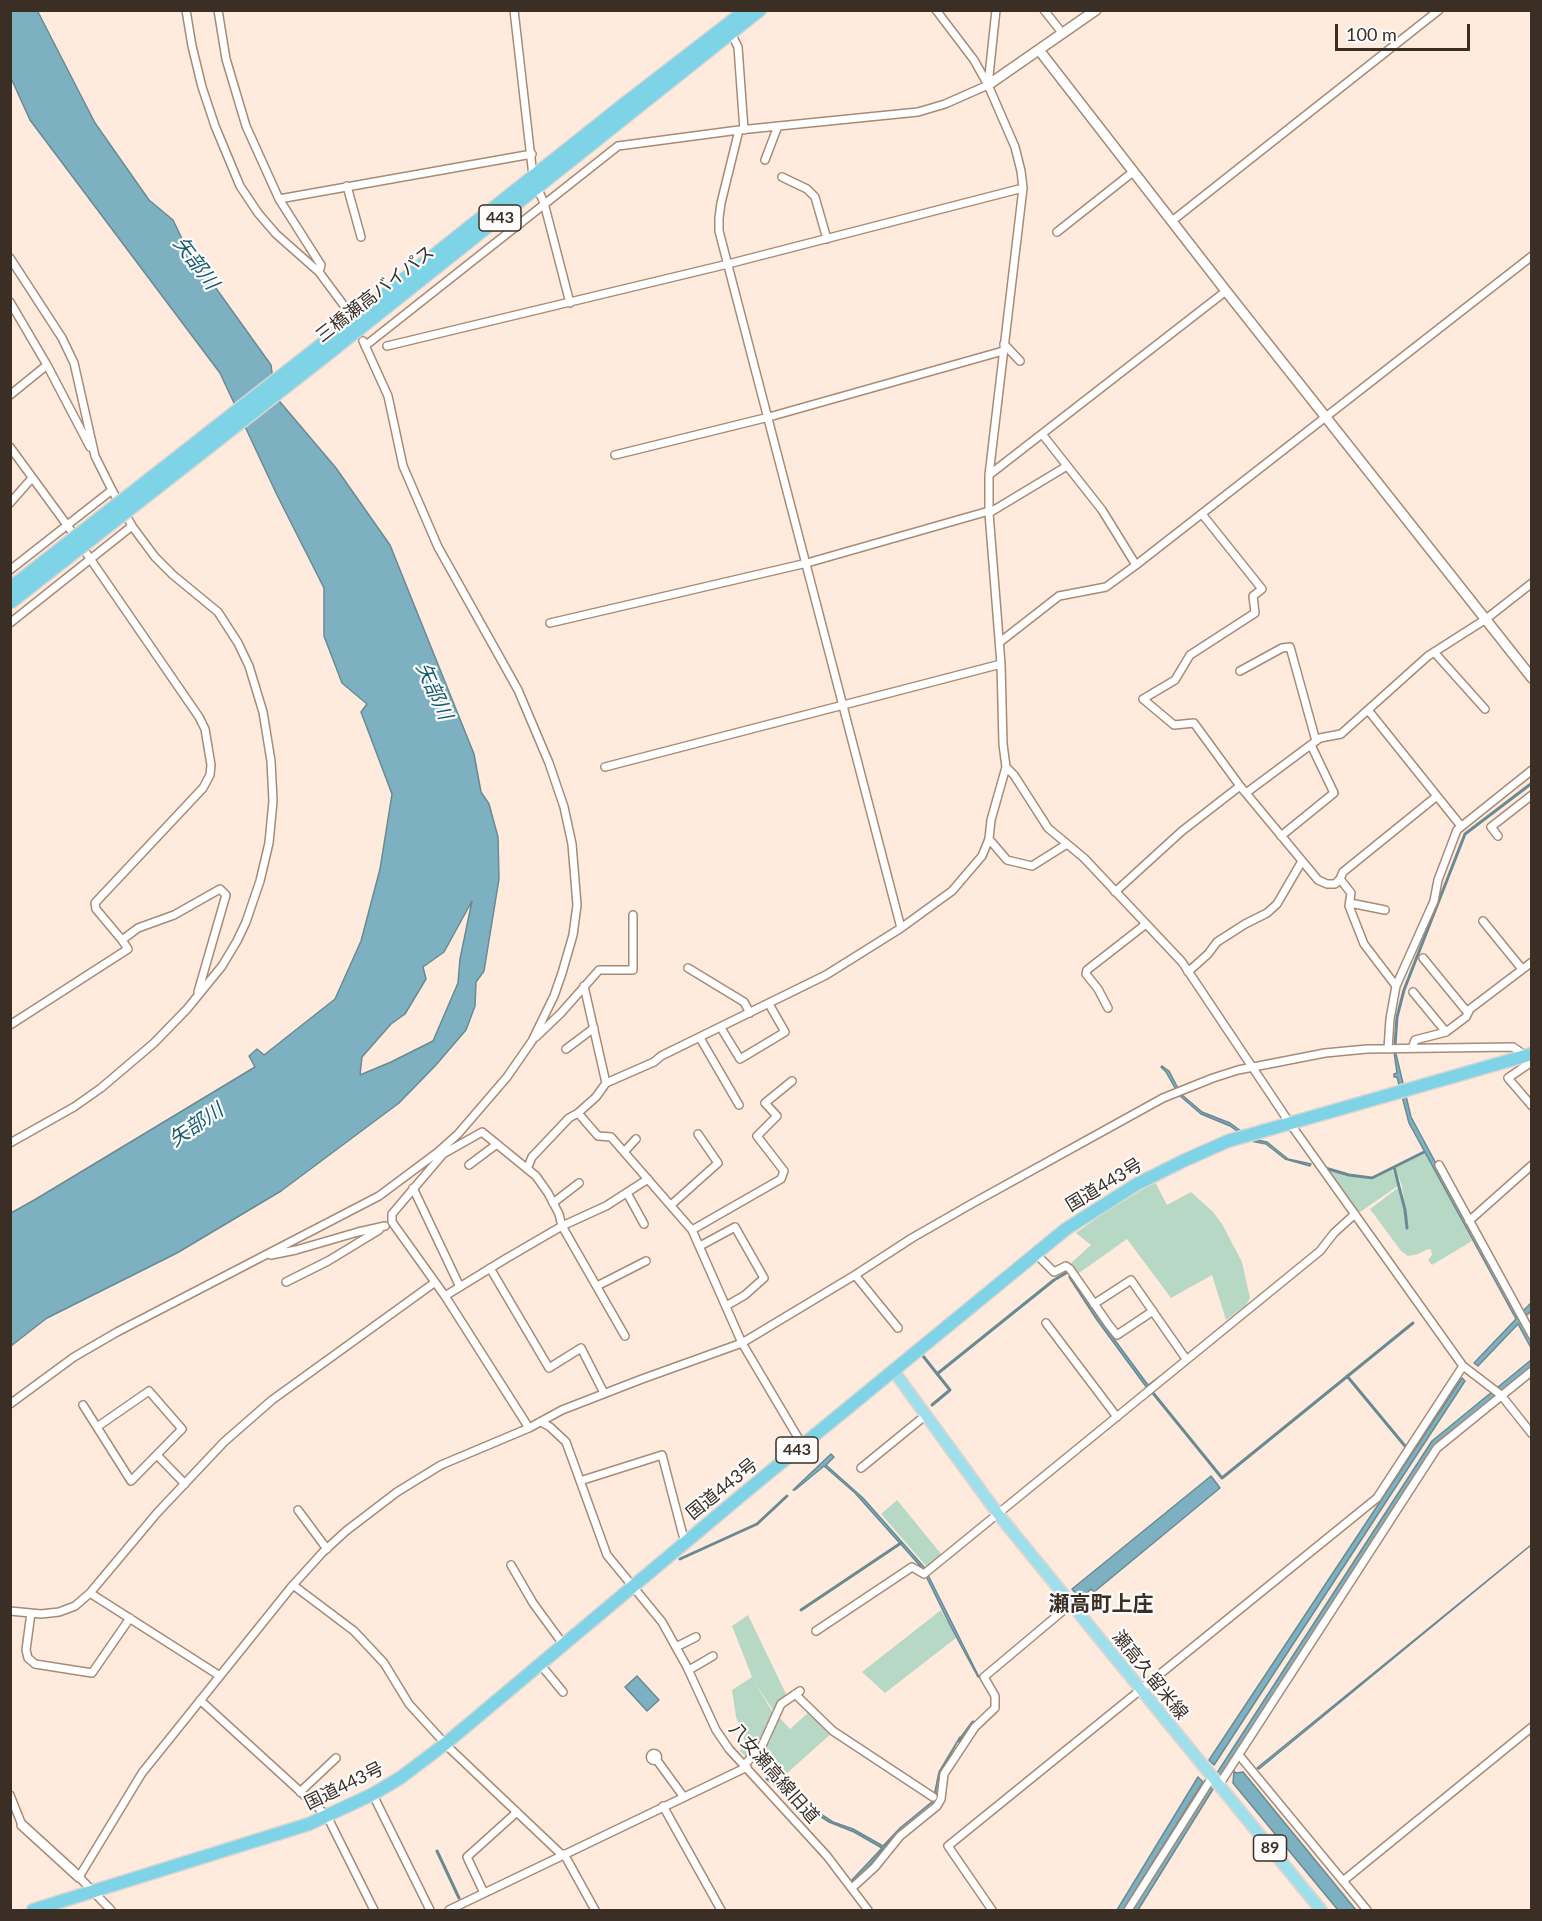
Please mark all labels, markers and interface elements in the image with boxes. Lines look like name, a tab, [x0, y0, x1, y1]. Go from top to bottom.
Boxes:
scale bar	[1338, 12, 1473, 50]
text: 100 m	[1346, 23, 1397, 45]
road number: 443	[479, 205, 521, 231]
water label: 矢部川	[168, 232, 224, 294]
street label: 三橋瀬高バイパス	[312, 241, 438, 347]
water label: 矢部川	[411, 659, 457, 723]
water label: 矢部川	[164, 1098, 228, 1152]
street label: 国道443号	[1062, 1154, 1146, 1216]
road number: 443	[776, 1437, 818, 1463]
street label: 国道443号	[682, 1454, 762, 1524]
district label: 瀬高町上庄	[1049, 1591, 1153, 1617]
street label: 瀬高久留米線	[1108, 1626, 1192, 1724]
street label: 八女瀬高線旧道	[725, 1718, 823, 1828]
street label: 国道443号	[301, 1758, 387, 1814]
road number: 89	[1254, 1835, 1286, 1861]

